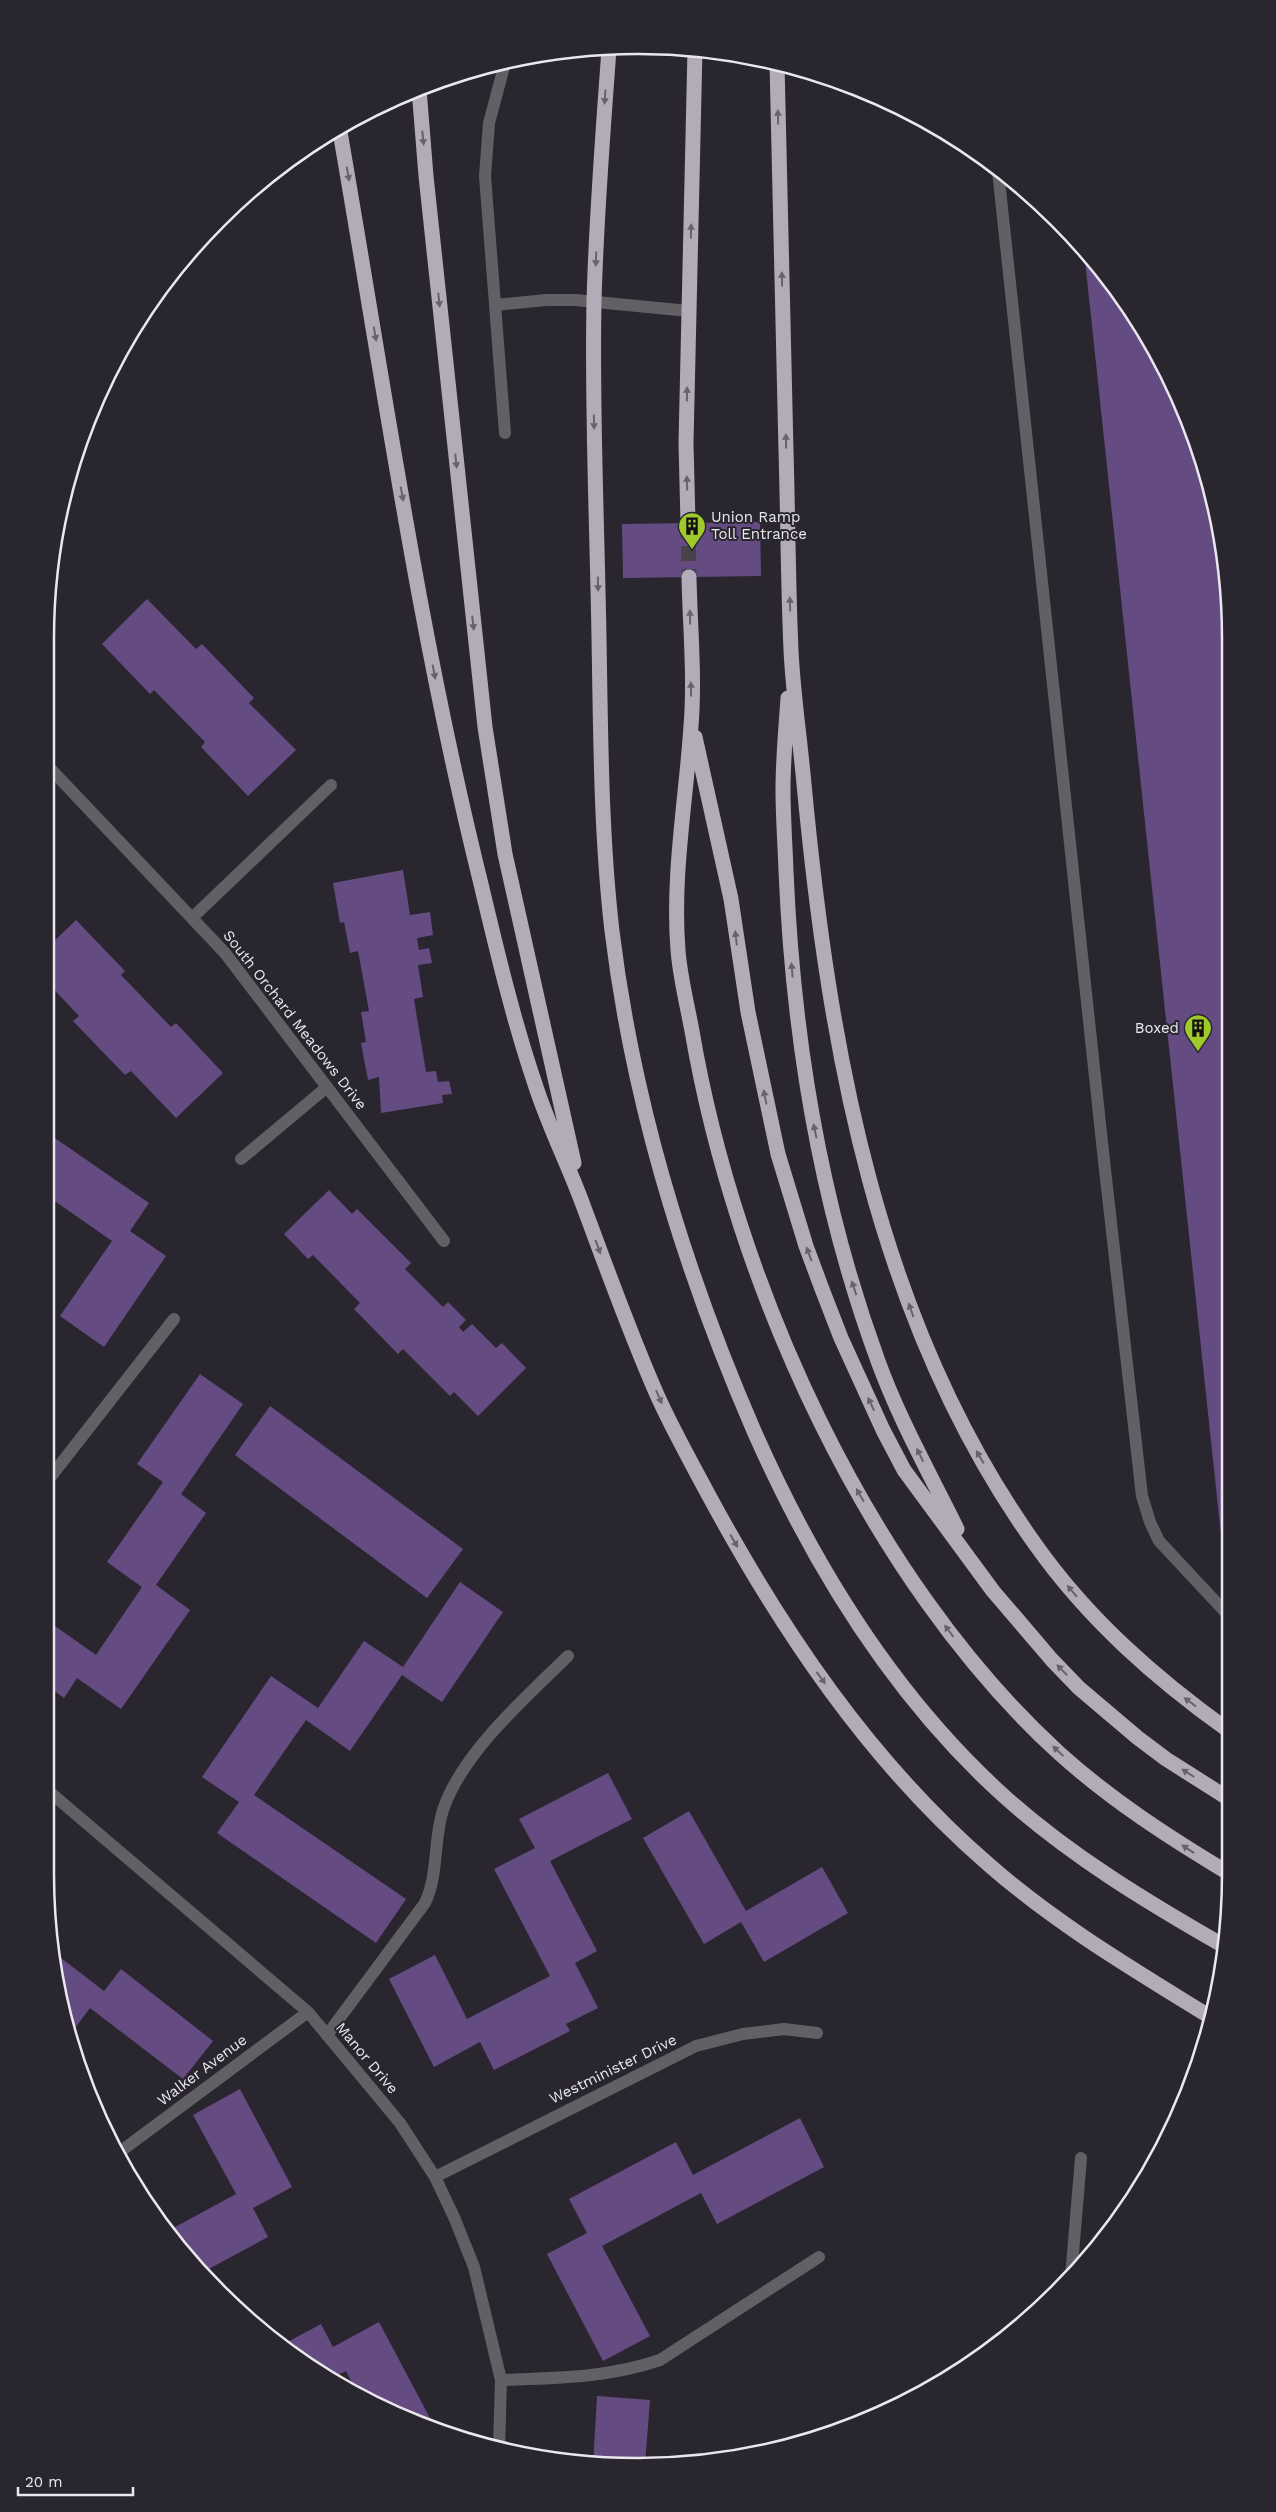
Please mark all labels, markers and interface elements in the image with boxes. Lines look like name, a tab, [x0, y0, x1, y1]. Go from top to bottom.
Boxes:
one-way arrow	[601, 89, 609, 105]
one-way arrow	[774, 108, 782, 124]
one-way arrow	[419, 130, 427, 146]
one-way arrow	[344, 166, 352, 182]
one-way arrow	[687, 223, 695, 239]
one-way arrow	[591, 252, 599, 268]
one-way arrow	[778, 271, 786, 287]
one-way arrow	[435, 292, 443, 308]
one-way arrow	[371, 327, 379, 343]
one-way arrow	[684, 386, 692, 402]
one-way arrow	[591, 414, 599, 430]
one-way arrow	[782, 433, 790, 449]
one-way arrow	[452, 454, 460, 470]
one-way arrow	[683, 474, 691, 490]
one-way arrow	[399, 487, 407, 503]
place label: Union Ramp Toll Entrance	[711, 508, 807, 543]
building icon: Union Ramp Toll Entrance	[677, 511, 707, 550]
one-way arrow	[594, 577, 602, 593]
one-way arrow	[786, 596, 794, 612]
one-way arrow	[685, 609, 693, 625]
one-way arrow	[469, 615, 477, 631]
one-way arrow	[430, 664, 438, 680]
one-way arrow	[687, 681, 695, 697]
street label: South Orchard Meadows Drive	[219, 927, 371, 1113]
one-way arrow	[732, 929, 740, 945]
one-way arrow	[788, 962, 796, 978]
building icon: Boxed	[1183, 1013, 1213, 1052]
place label: Boxed	[1135, 1019, 1179, 1037]
one-way arrow	[761, 1090, 769, 1105]
one-way arrow	[811, 1123, 819, 1138]
one-way arrow	[595, 1239, 602, 1254]
one-way arrow	[805, 1246, 812, 1261]
one-way arrow	[849, 1281, 857, 1296]
one-way arrow	[907, 1302, 915, 1317]
one-way arrow	[655, 1390, 663, 1404]
one-way arrow	[866, 1397, 874, 1411]
one-way arrow	[916, 1448, 924, 1462]
one-way arrow	[976, 1450, 984, 1465]
one-way arrow	[856, 1489, 865, 1502]
one-way arrow	[730, 1535, 739, 1548]
one-way arrow	[1067, 1585, 1078, 1597]
one-way arrow	[944, 1624, 954, 1638]
one-way arrow	[1056, 1665, 1068, 1677]
one-way arrow	[816, 1671, 827, 1684]
one-way arrow	[1183, 1697, 1197, 1707]
one-way arrow	[1053, 1745, 1065, 1757]
one-way arrow	[1181, 1768, 1194, 1778]
one-way arrow	[1182, 1844, 1195, 1853]
street label: Manor Drive	[332, 2019, 402, 2097]
street label: Westminister Drive	[546, 2030, 680, 2108]
street label: Walker Avenue	[154, 2031, 250, 2109]
scale bar	[18, 2464, 132, 2496]
text: 20 m	[25, 2473, 63, 2491]

